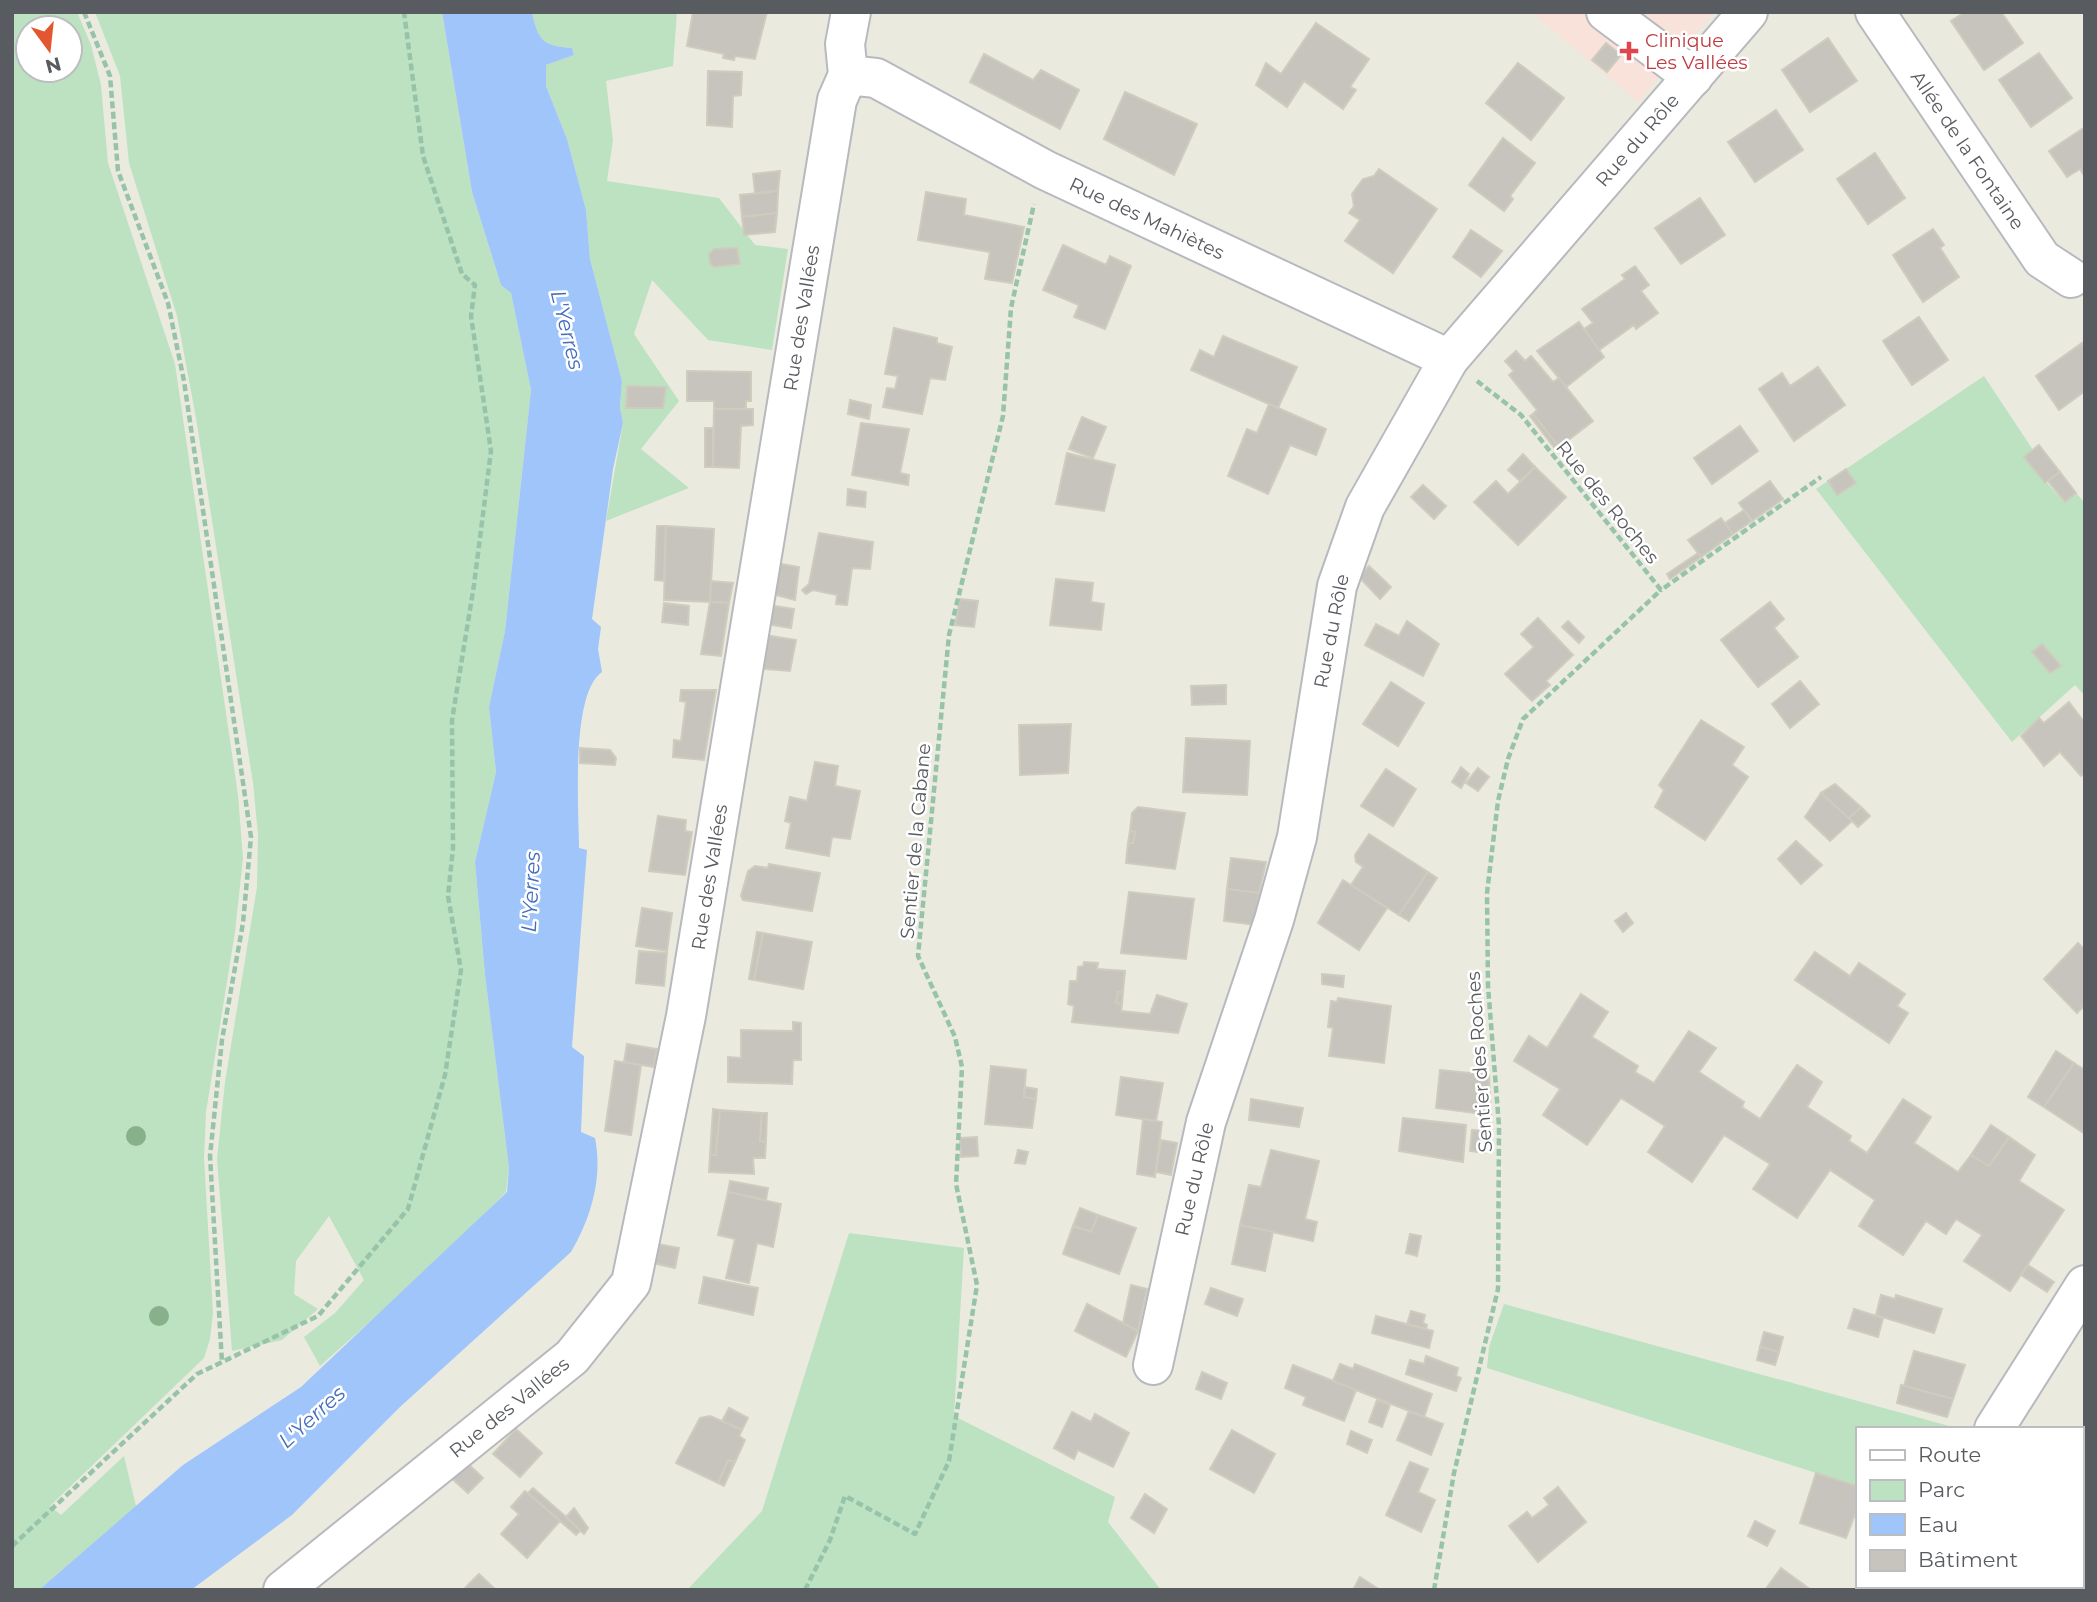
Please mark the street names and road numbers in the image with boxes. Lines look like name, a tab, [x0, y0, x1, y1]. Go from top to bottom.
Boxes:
street label: Allée de la Fontaine	[1906, 66, 2029, 234]
street label: Rue du Rôle	[1591, 89, 1684, 192]
street label: Rue des Mahiètes	[1066, 172, 1228, 264]
street label: Rue des Vallées	[779, 243, 824, 393]
street label: Rue des Roches	[1551, 436, 1664, 568]
street label: Rue du Rôle	[1309, 572, 1354, 690]
street label: Sentier de la Cabane	[895, 742, 936, 940]
street label: Rue des Vallées	[687, 802, 732, 952]
street label: Sentier des Roches	[1462, 971, 1497, 1153]
street label: Rue du Rôle	[1170, 1120, 1219, 1238]
street label: Rue des Vallées	[445, 1352, 574, 1463]

